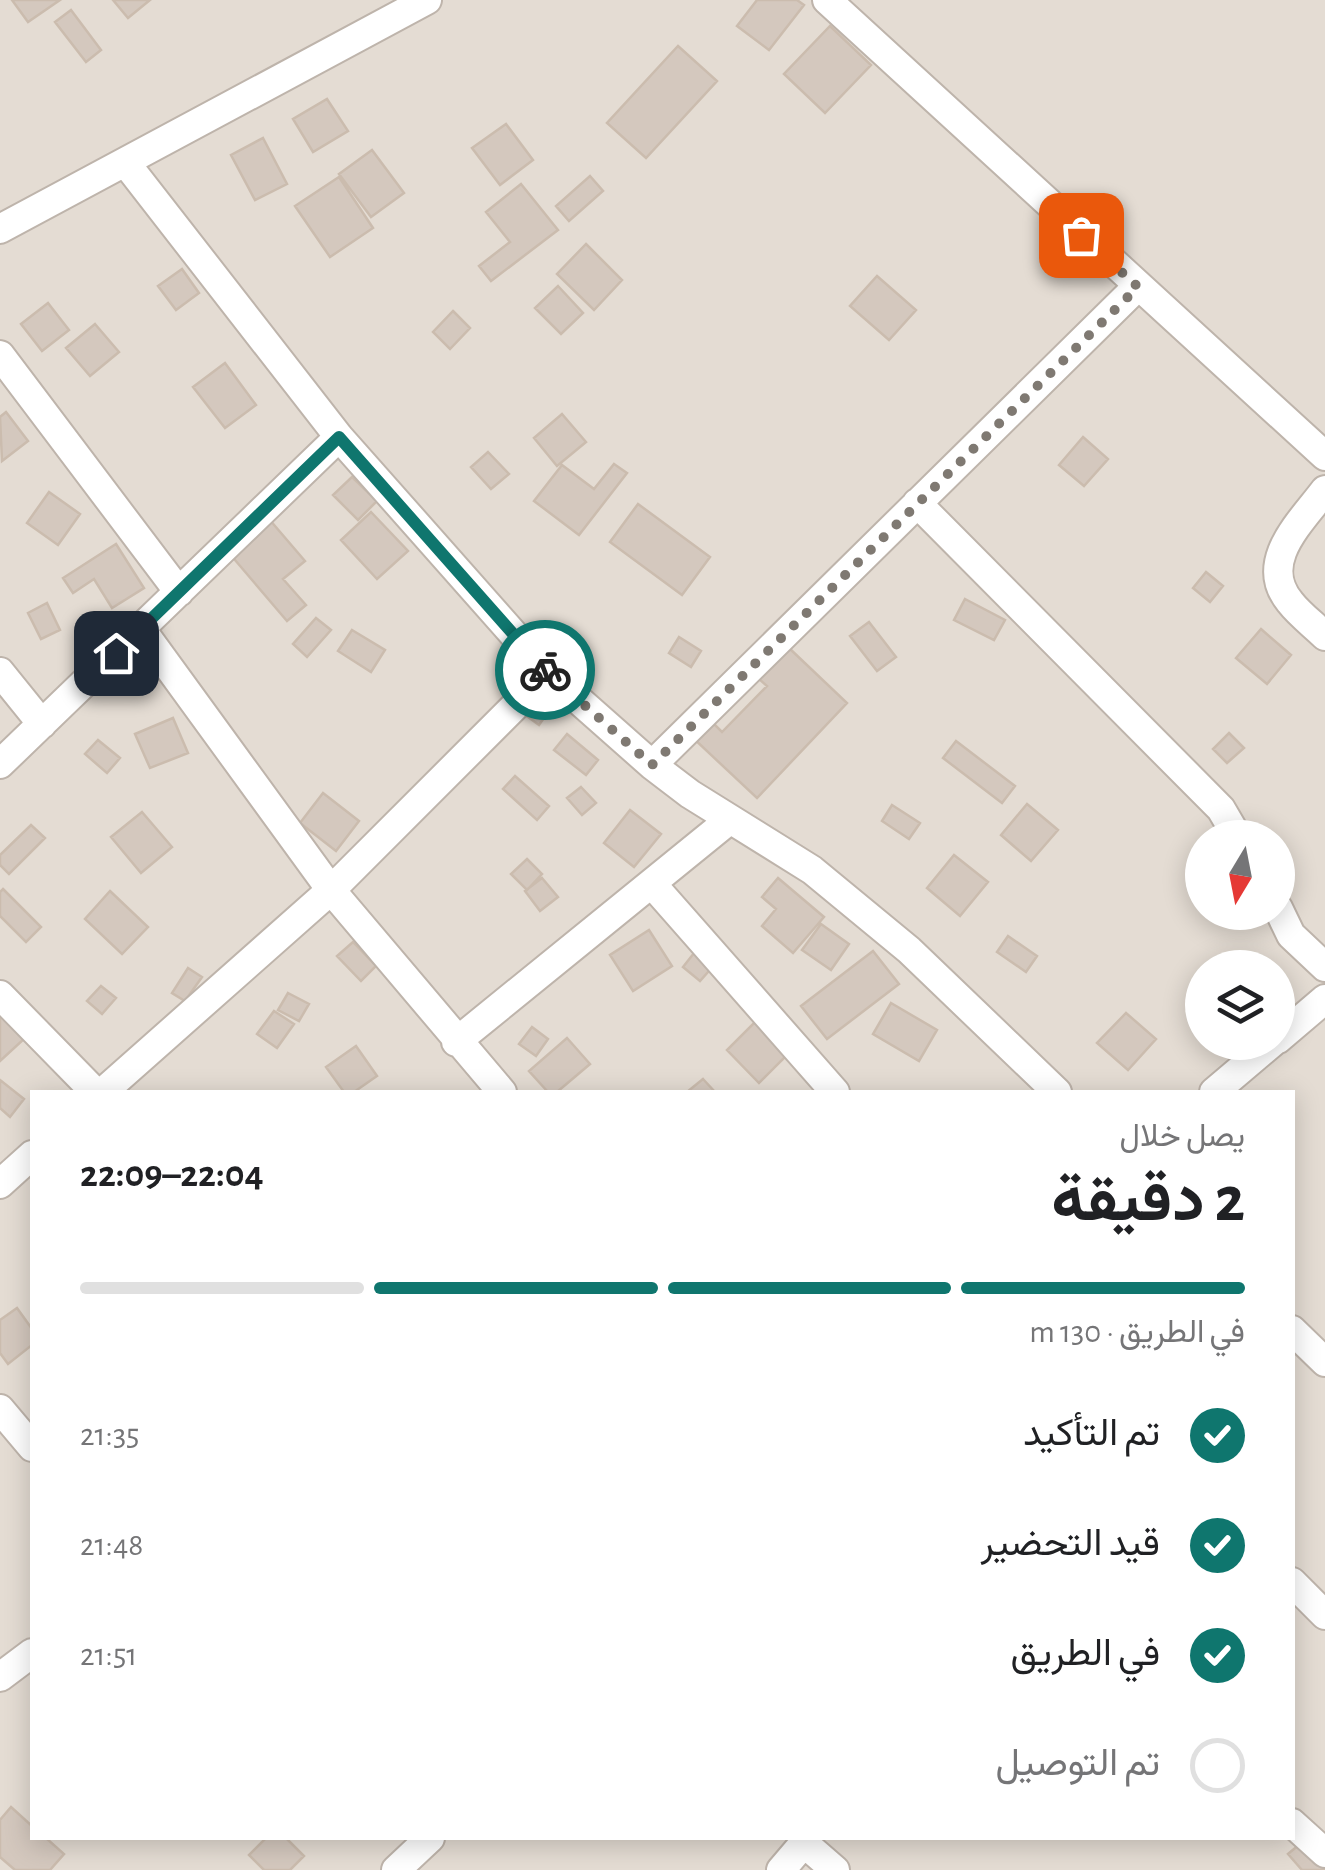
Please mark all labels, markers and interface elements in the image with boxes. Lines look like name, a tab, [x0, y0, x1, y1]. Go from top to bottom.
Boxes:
pin	[1039, 193, 1124, 278]
icon: bag	[1054, 208, 1109, 263]
pin	[74, 611, 159, 696]
courier	[495, 620, 595, 720]
icon: home	[89, 626, 144, 681]
icon: bike	[518, 643, 573, 698]
north arrow	[1185, 820, 1295, 930]
map controls	[1185, 820, 1295, 1060]
button: layers	[1185, 950, 1295, 1060]
text: يصل خلال	[1120, 1120, 1245, 1152]
text: 22:04–22:09	[80, 1156, 264, 1194]
text: 2 دقيقة	[1051, 1168, 1245, 1233]
text: في الطريق · 130 m	[1029, 1316, 1245, 1348]
icon: check	[1190, 1408, 1245, 1463]
text: تم التأكيد	[1023, 1415, 1160, 1453]
text: 21:35	[80, 1419, 139, 1451]
icon: check	[1190, 1518, 1245, 1573]
text: قيد التحضير	[981, 1525, 1160, 1563]
text: 21:48	[80, 1529, 143, 1561]
icon: check	[1190, 1628, 1245, 1683]
text: في الطريق	[1010, 1635, 1160, 1673]
text: 21:51	[80, 1639, 137, 1671]
text: تم التوصيل	[995, 1745, 1160, 1783]

